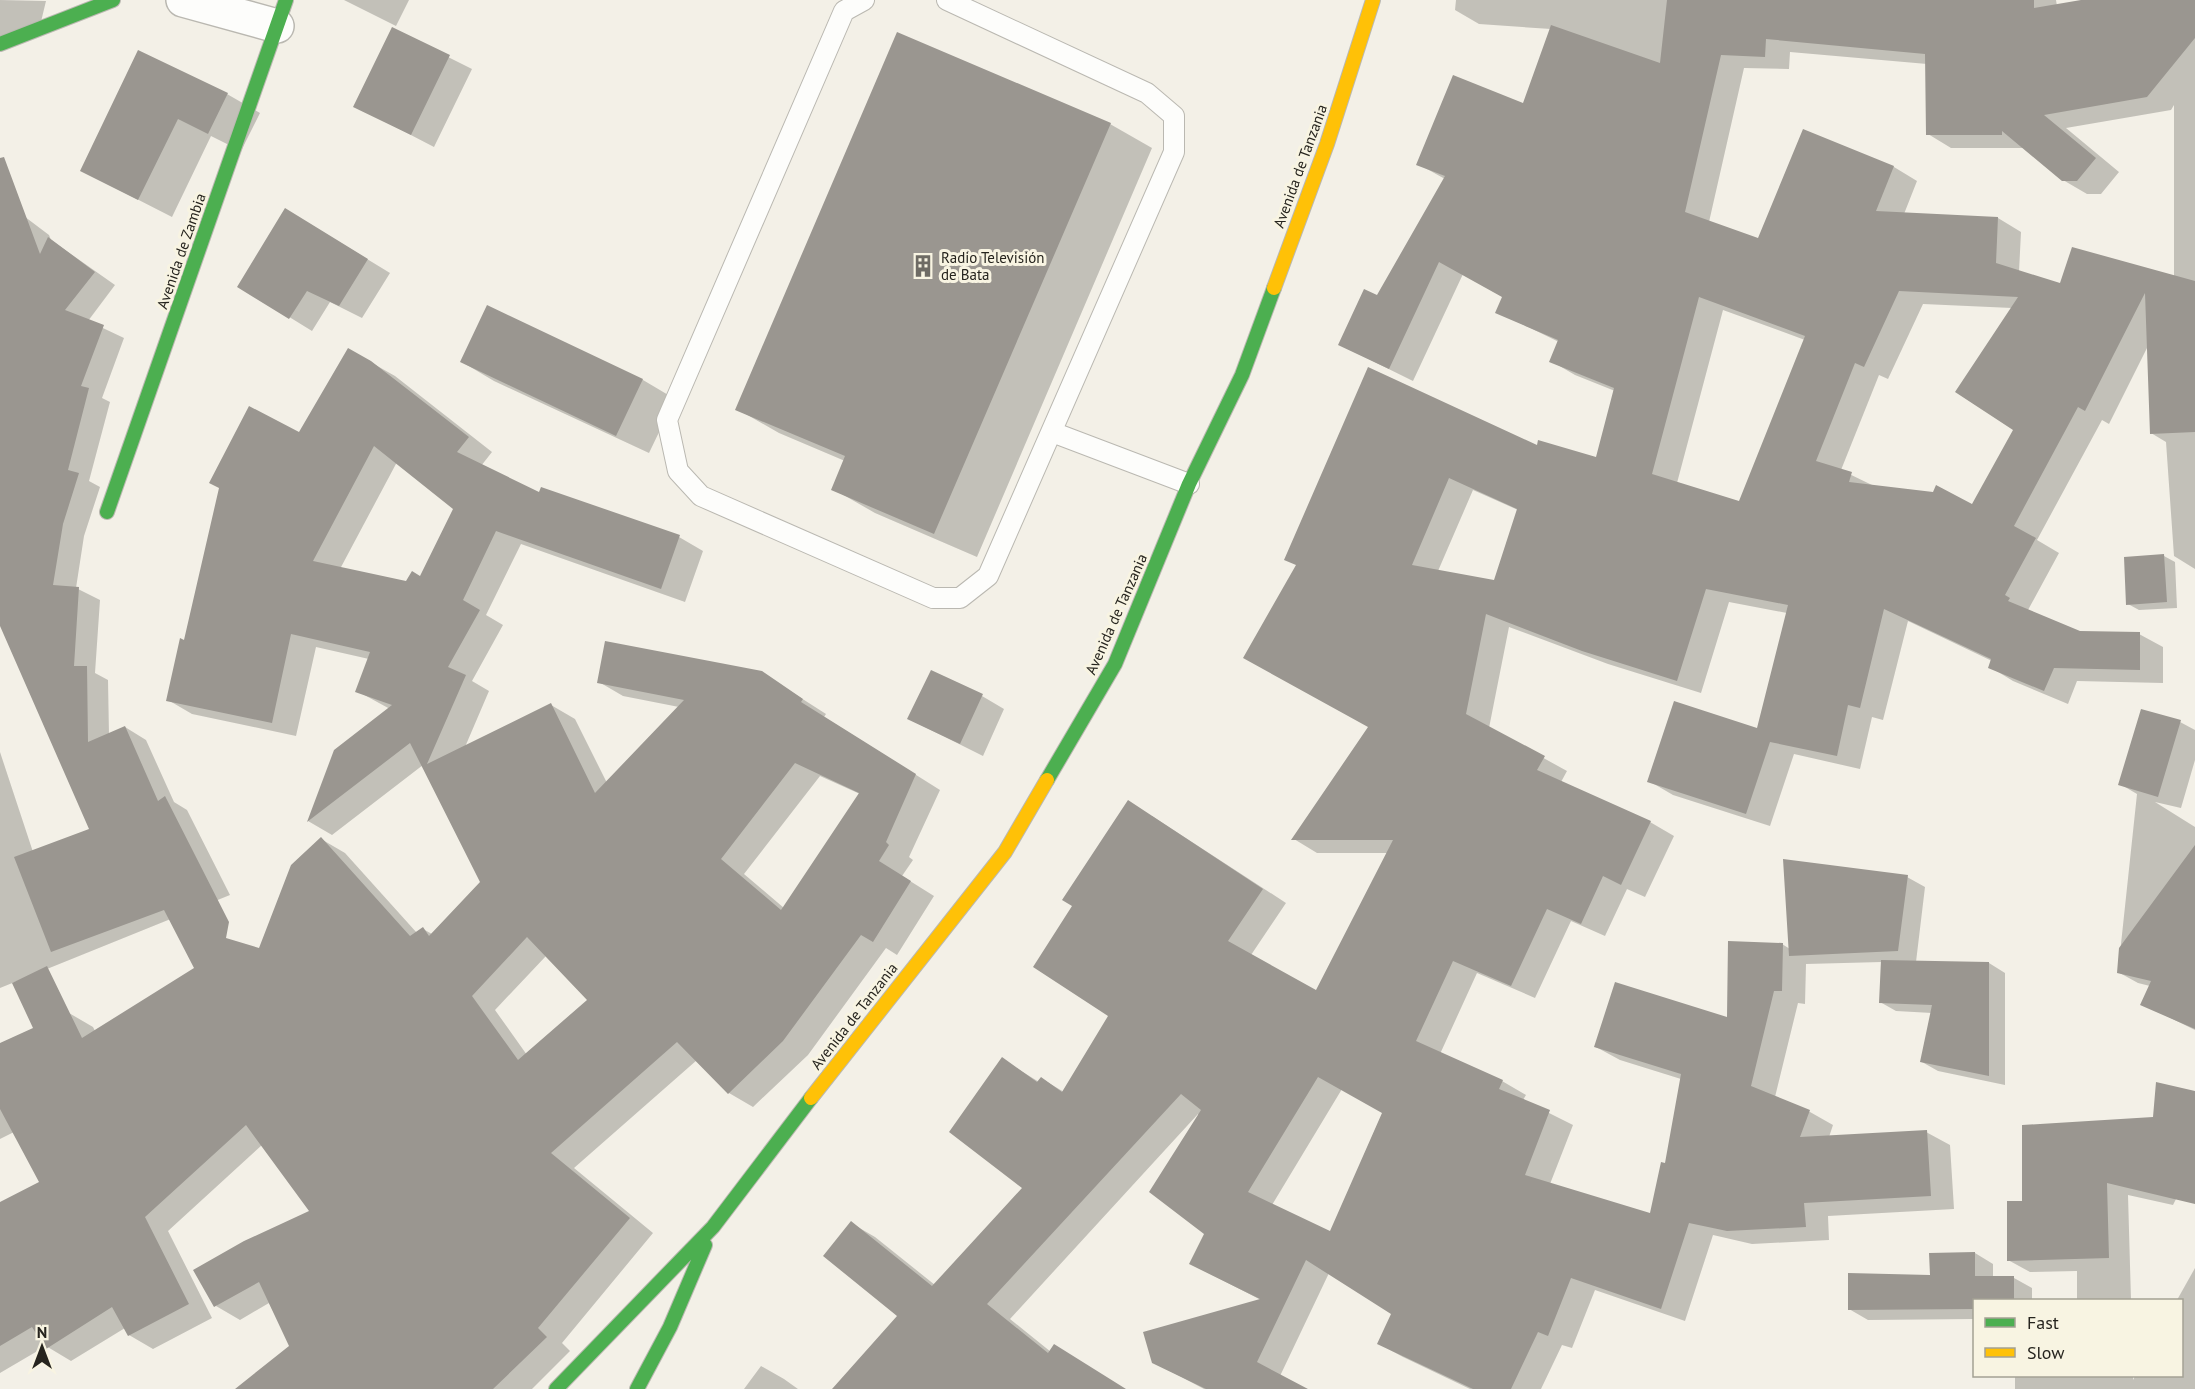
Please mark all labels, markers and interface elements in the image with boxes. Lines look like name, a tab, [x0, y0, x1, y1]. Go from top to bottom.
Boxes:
street label: Avenida de Tanzania	[1269, 102, 1331, 230]
street label: Avenida de Zambia	[152, 191, 210, 311]
place label: Radio Televisión de Bata	[941, 248, 1044, 284]
building icon: Radio Televisión de Bata	[910, 253, 936, 279]
street label: Avenida de Tanzania	[1081, 551, 1151, 677]
street label: Avenida de Tanzania	[806, 959, 902, 1073]
legend	[1973, 1299, 2183, 1377]
text: Fast	[2027, 1311, 2059, 1334]
north arrow	[12, 1317, 72, 1377]
text: N	[37, 1322, 47, 1342]
text: Slow	[2027, 1341, 2065, 1364]

